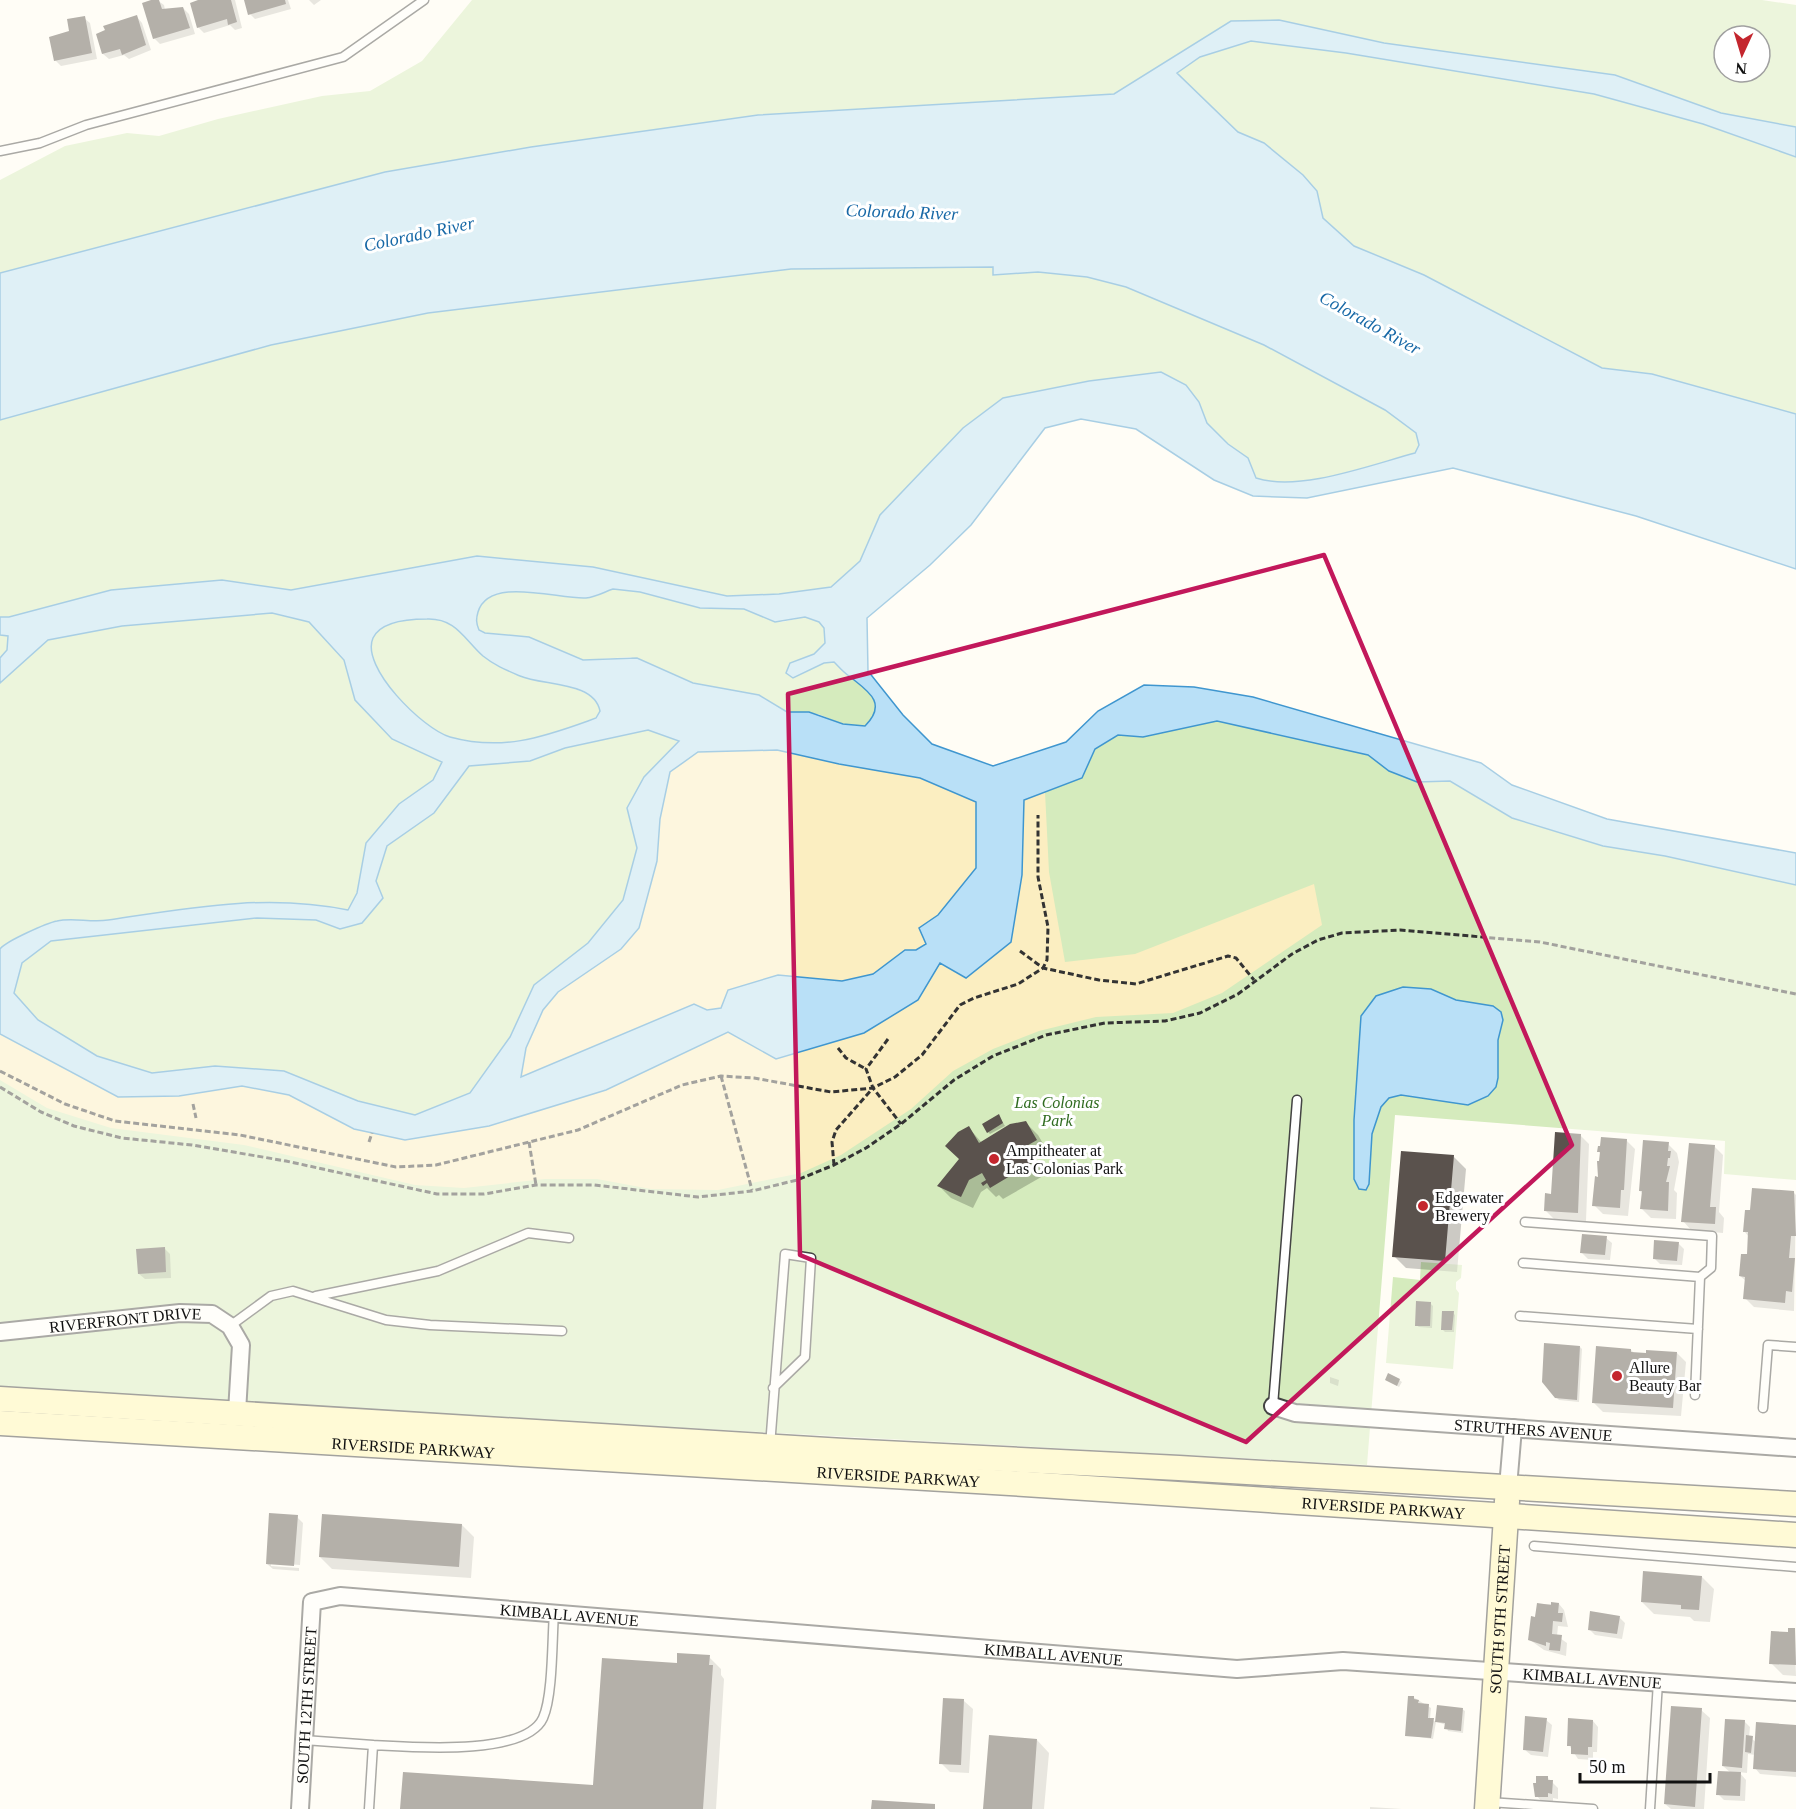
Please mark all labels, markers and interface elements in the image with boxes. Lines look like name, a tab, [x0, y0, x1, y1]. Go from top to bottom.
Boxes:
north arrow	[1712, 24, 1772, 84]
text: N	[1734, 60, 1747, 77]
water label: Colorado River	[845, 200, 960, 224]
water label: Colorado River	[362, 212, 477, 255]
water label: Colorado River	[1316, 287, 1425, 359]
park label: Las Colonias Park	[1014, 1094, 1099, 1129]
place label: Ampitheater at Las Colonias Park	[1006, 1142, 1123, 1177]
marker: Ampitheater at Las Colonias Park	[987, 1152, 1001, 1166]
place label: Edgewater Brewery	[1435, 1189, 1504, 1225]
marker: Edgewater Brewery	[1416, 1199, 1430, 1213]
street label: RIVERFRONT DRIVE	[48, 1305, 202, 1335]
place label: Allure Beauty Bar	[1629, 1359, 1702, 1395]
marker: Allure Beauty Bar	[1610, 1369, 1624, 1383]
street label: STRUTHERS AVENUE	[1454, 1416, 1613, 1444]
street label: RIVERSIDE PARKWAY	[331, 1434, 496, 1461]
street label: RIVERSIDE PARKWAY	[816, 1463, 981, 1490]
street label: RIVERSIDE PARKWAY	[1301, 1494, 1466, 1522]
street label: SOUTH 9TH STREET	[1486, 1544, 1513, 1695]
street label: KIMBALL AVENUE	[499, 1601, 639, 1629]
street label: SOUTH 12TH STREET	[293, 1626, 319, 1784]
street label: KIMBALL AVENUE	[984, 1640, 1124, 1668]
street label: KIMBALL AVENUE	[1522, 1665, 1662, 1691]
scale bar	[1580, 1746, 1710, 1784]
text: 50 m	[1589, 1757, 1626, 1777]

